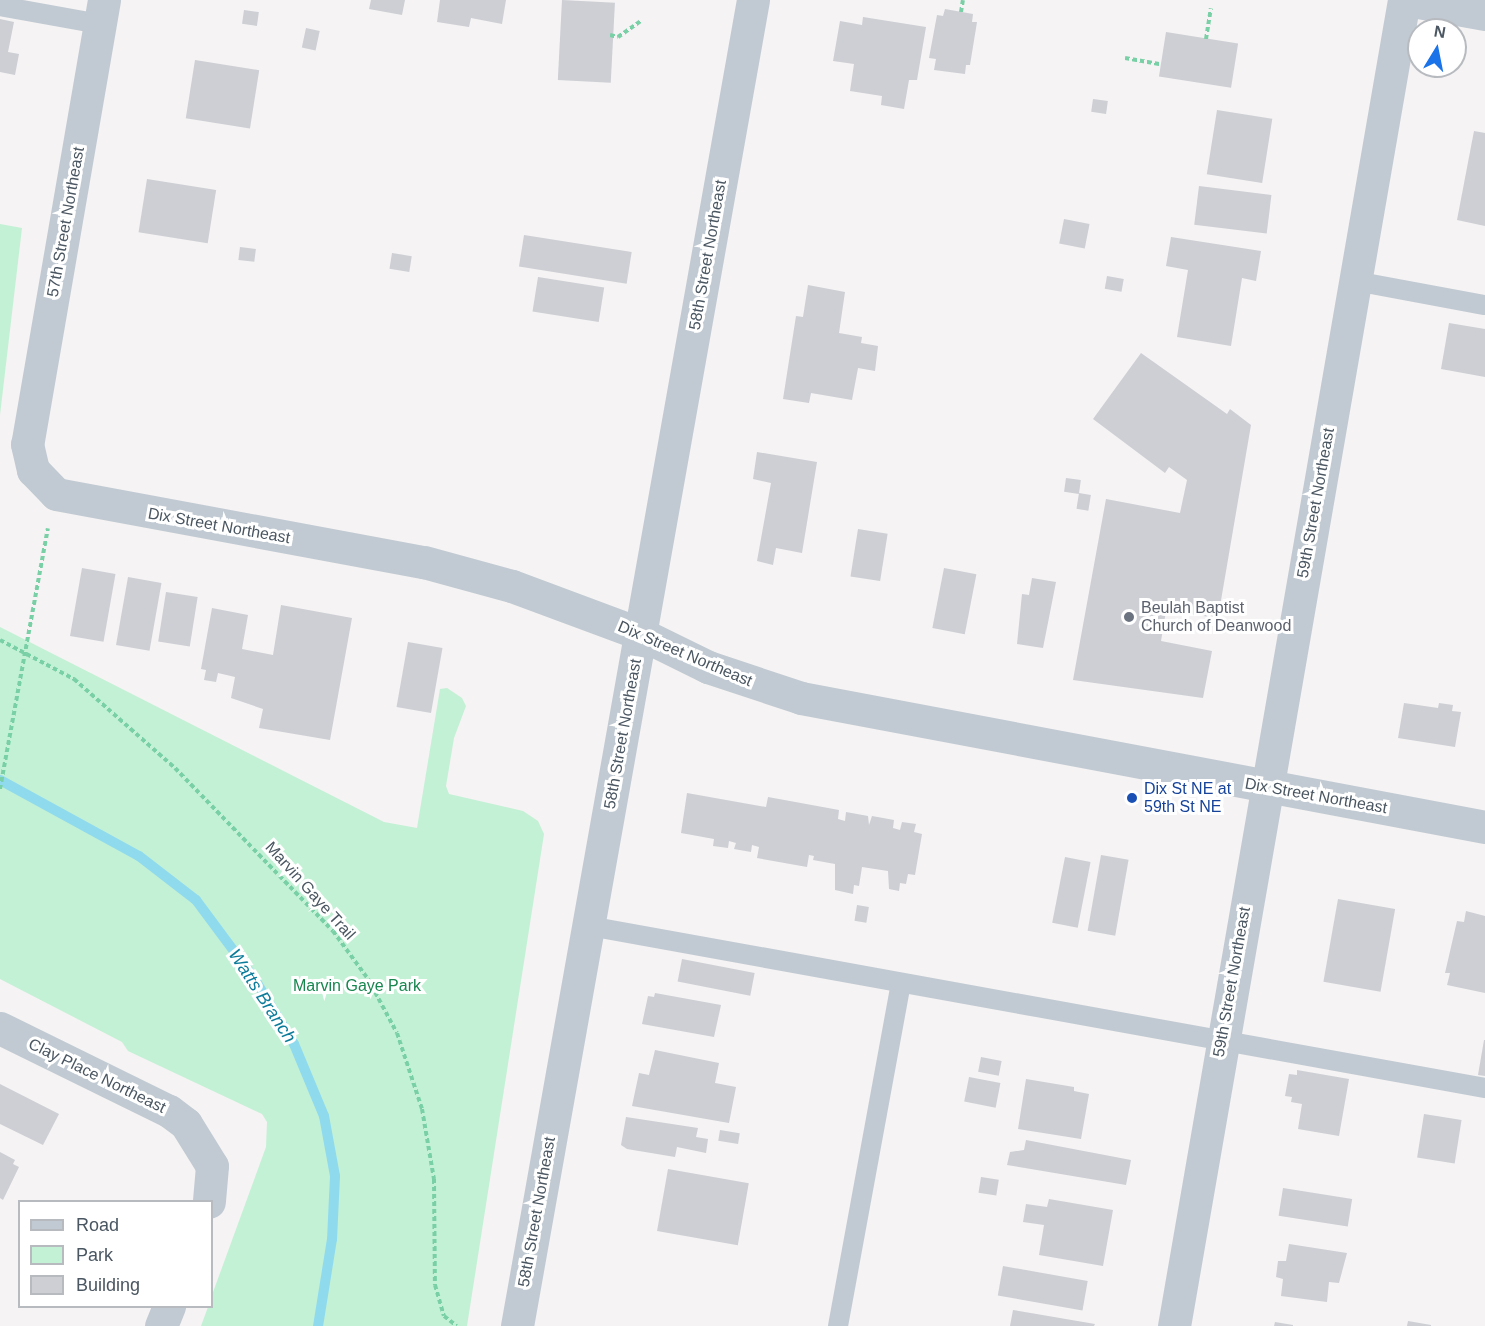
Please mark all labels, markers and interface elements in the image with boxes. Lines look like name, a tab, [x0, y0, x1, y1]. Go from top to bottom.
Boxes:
north arrow	[1407, 18, 1467, 78]
text: N	[1433, 22, 1447, 41]
street label: 57th Street Northeast	[43, 145, 89, 299]
street label: 58th Street Northeast	[685, 178, 731, 332]
street label: 59th Street Northeast	[1293, 426, 1339, 580]
street label: Dix Street Northeast	[146, 504, 292, 548]
place label: Beulah Baptist Church of Deanwood	[1141, 598, 1291, 636]
marker: Beulah Baptist Church of Deanwood	[1122, 610, 1136, 624]
street label: Dix Street Northeast	[615, 617, 755, 691]
street label: 58th Street Northeast	[600, 657, 646, 811]
street label: Dix Street Northeast	[1243, 774, 1389, 818]
place label: Dix St NE at 59th St NE	[1144, 779, 1231, 817]
marker: Dix St NE at 59th St NE	[1125, 791, 1139, 805]
street label: Marvin Gaye Trail	[261, 838, 359, 944]
street label: 59th Street Northeast	[1209, 905, 1255, 1059]
water label: Watts Branch	[224, 945, 300, 1047]
park label: Marvin Gaye Park	[293, 976, 421, 996]
street label: Clay Place Northeast	[25, 1034, 169, 1118]
street label: 58th Street Northeast	[514, 1135, 560, 1289]
legend	[18, 1200, 213, 1308]
text: Road	[76, 1215, 119, 1235]
text: Park	[76, 1245, 113, 1265]
text: Building	[76, 1275, 140, 1295]

